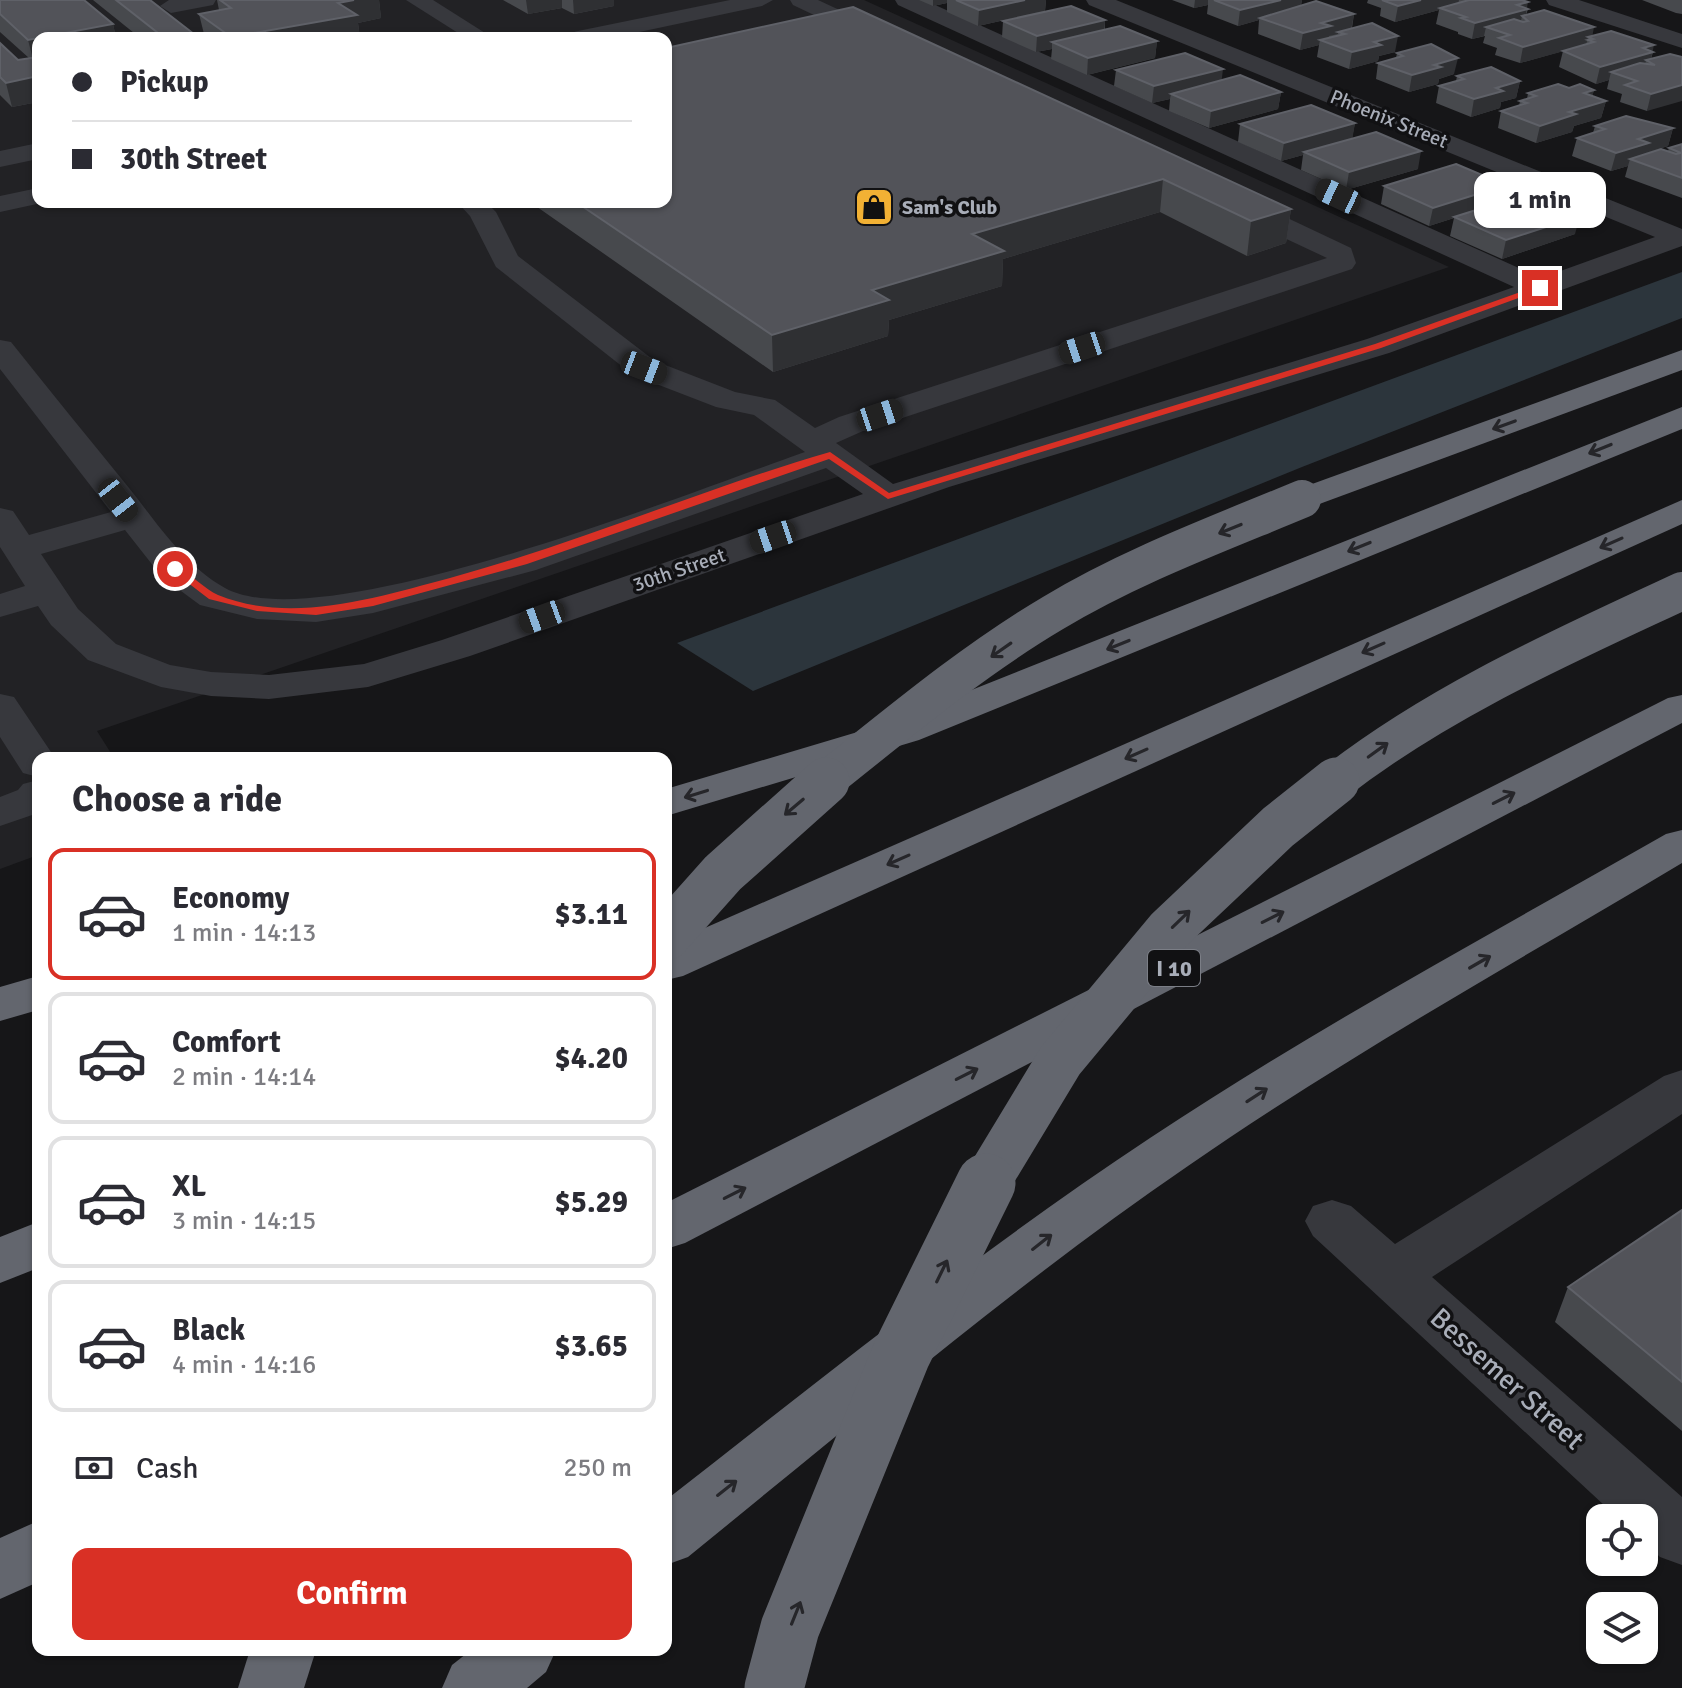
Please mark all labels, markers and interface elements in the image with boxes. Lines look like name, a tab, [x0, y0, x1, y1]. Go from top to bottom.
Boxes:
text: Pickup	[120, 64, 209, 101]
street label: Phoenix Street	[1327, 84, 1451, 154]
text: 30th Street	[120, 141, 267, 178]
callout: 1 min	[1474, 172, 1606, 228]
car	[1311, 175, 1365, 217]
text: 1 min	[1509, 184, 1571, 216]
shop icon: Sam's Club	[853, 186, 895, 228]
place label: Sam's Club	[902, 195, 998, 220]
route end	[1522, 270, 1558, 306]
car	[1055, 329, 1109, 367]
car	[617, 348, 671, 388]
car	[853, 396, 907, 434]
one-way arrow	[1492, 419, 1517, 433]
one-way arrow	[1588, 443, 1613, 458]
car	[94, 474, 142, 526]
car	[746, 518, 800, 556]
one-way arrow	[1218, 523, 1243, 537]
one-way arrow	[1599, 536, 1624, 551]
one-way arrow	[1347, 541, 1372, 555]
street label: 30th Street	[630, 543, 728, 597]
route start	[157, 551, 193, 587]
car	[515, 598, 569, 636]
one-way arrow	[1106, 638, 1131, 653]
one-way arrow	[991, 642, 1013, 658]
one-way arrow	[1361, 642, 1386, 657]
one-way arrow	[1367, 742, 1388, 759]
one-way arrow	[1124, 748, 1149, 763]
text: Choose a ride	[72, 777, 282, 822]
one-way arrow	[684, 788, 709, 802]
one-way arrow	[1492, 790, 1516, 806]
one-way arrow	[785, 798, 805, 816]
one-way arrow	[887, 853, 911, 868]
icon: car	[76, 878, 148, 950]
text: Economy	[172, 880, 289, 917]
text: $3.11	[555, 896, 628, 933]
one-way arrow	[1260, 909, 1284, 924]
one-way arrow	[1171, 910, 1191, 929]
text: 1 min · 14:13	[172, 917, 316, 949]
road number: I 10	[1148, 950, 1200, 986]
one-way arrow	[1468, 954, 1491, 970]
icon: car	[76, 1022, 148, 1094]
text: Comfort	[172, 1024, 281, 1061]
text: $4.20	[555, 1040, 628, 1077]
text: 2 min · 14:14	[172, 1061, 316, 1093]
one-way arrow	[954, 1066, 978, 1081]
one-way arrow	[1245, 1087, 1267, 1104]
icon: car	[76, 1166, 148, 1238]
text: XL	[172, 1168, 206, 1205]
text: $5.29	[555, 1184, 628, 1221]
one-way arrow	[723, 1184, 747, 1200]
text: 3 min · 14:15	[172, 1205, 316, 1237]
one-way arrow	[1031, 1233, 1052, 1251]
one-way arrow	[935, 1260, 950, 1284]
street label: Bessemer Street	[1423, 1301, 1591, 1457]
icon: car	[76, 1310, 148, 1382]
text: Black	[172, 1312, 245, 1349]
text: $3.65	[555, 1328, 628, 1365]
text: 4 min · 14:16	[172, 1349, 316, 1381]
icon: cash	[72, 1446, 116, 1490]
text: Cash	[136, 1450, 199, 1487]
text: 250 m	[563, 1452, 632, 1484]
one-way arrow	[716, 1480, 737, 1497]
map controls	[1586, 1504, 1658, 1664]
button: locate	[1586, 1504, 1658, 1576]
button: Confirm	[72, 1548, 632, 1640]
button: layers	[1586, 1592, 1658, 1664]
one-way arrow	[790, 1601, 804, 1626]

